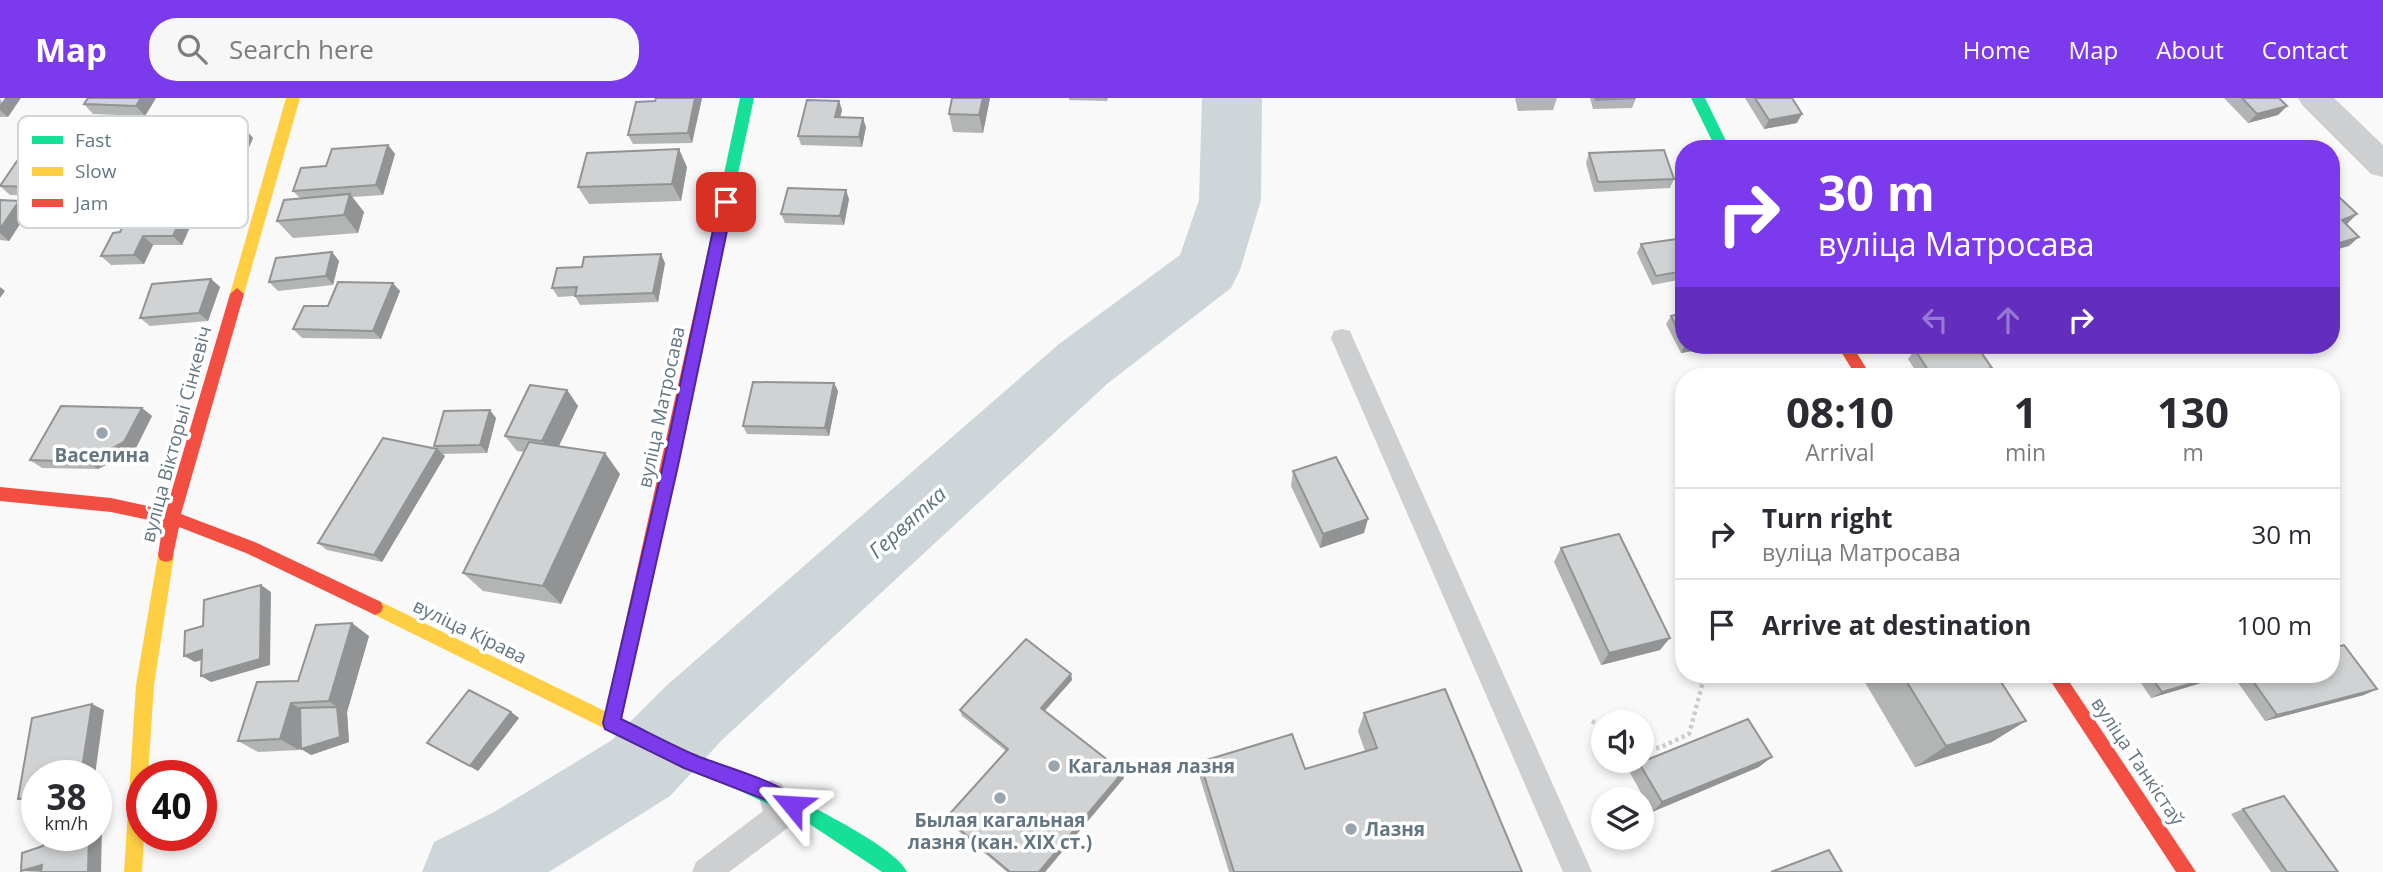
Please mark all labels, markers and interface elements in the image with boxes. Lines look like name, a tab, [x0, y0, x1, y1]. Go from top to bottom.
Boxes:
search box	[149, 18, 639, 81]
text: Map	[35, 27, 107, 72]
icon: search	[173, 30, 211, 68]
text: Search here	[229, 31, 374, 67]
text: Home	[1963, 33, 2031, 66]
text: Map	[2069, 33, 2118, 66]
text: About	[2156, 33, 2224, 66]
text: Contact	[2262, 33, 2348, 66]
legend	[18, 116, 248, 228]
text: Fast	[75, 127, 111, 153]
text: Slow	[75, 158, 117, 184]
text: 30 m	[1818, 159, 1935, 225]
icon: right	[1703, 168, 1794, 259]
pin	[696, 172, 756, 232]
icon: arrive	[707, 183, 745, 221]
text: Jam	[73, 190, 108, 216]
text: вуліца Матросава	[1818, 222, 2095, 265]
icon: left	[1916, 301, 1954, 339]
icon: ahead	[1989, 301, 2027, 339]
icon: right	[2062, 301, 2100, 339]
street label: вуліца Вікторыі Сінкевіч	[135, 323, 217, 545]
street label: вуліца Матросава	[631, 324, 691, 490]
text: 08:10	[1786, 383, 1894, 440]
text: 1	[2013, 383, 2038, 440]
text: 130	[2157, 383, 2229, 440]
marker: Васелина	[94, 425, 110, 441]
text: Arrival	[1805, 436, 1875, 468]
text: min	[2005, 436, 2046, 468]
text: m	[2182, 436, 2204, 468]
place label: Васелина	[54, 442, 150, 468]
water label: Гервятка	[862, 480, 952, 564]
text: Turn right	[1762, 500, 1893, 536]
icon: right	[1703, 515, 1741, 553]
text: 30 m	[2251, 516, 2312, 552]
text: вуліца Матросава	[1762, 536, 1961, 568]
street label: вуліца Кірава	[409, 592, 531, 670]
icon: arrive	[1703, 606, 1741, 644]
text: Arrive at destination	[1762, 607, 2031, 643]
text: 100 m	[2237, 607, 2312, 643]
street label: вуліца Танкістаў	[2085, 692, 2191, 831]
map controls	[1591, 710, 1654, 850]
button: sound	[1591, 710, 1654, 773]
place label: Кагальная лазня	[1068, 753, 1235, 779]
marker: Кагальная лазня	[1046, 758, 1062, 774]
speed limit sign: 40	[126, 760, 217, 851]
position arrow	[755, 768, 829, 842]
text: 38	[46, 773, 87, 820]
button: layers	[1591, 787, 1654, 850]
marker: Былая кагальная лазня (кан. XIX ст.)	[992, 790, 1008, 806]
place label: Былая кагальная лазня (кан. XIX ст.)	[908, 807, 1092, 855]
text: km/h	[45, 811, 88, 835]
place label: Лазня	[1365, 816, 1425, 842]
marker: Лазня	[1343, 821, 1359, 837]

